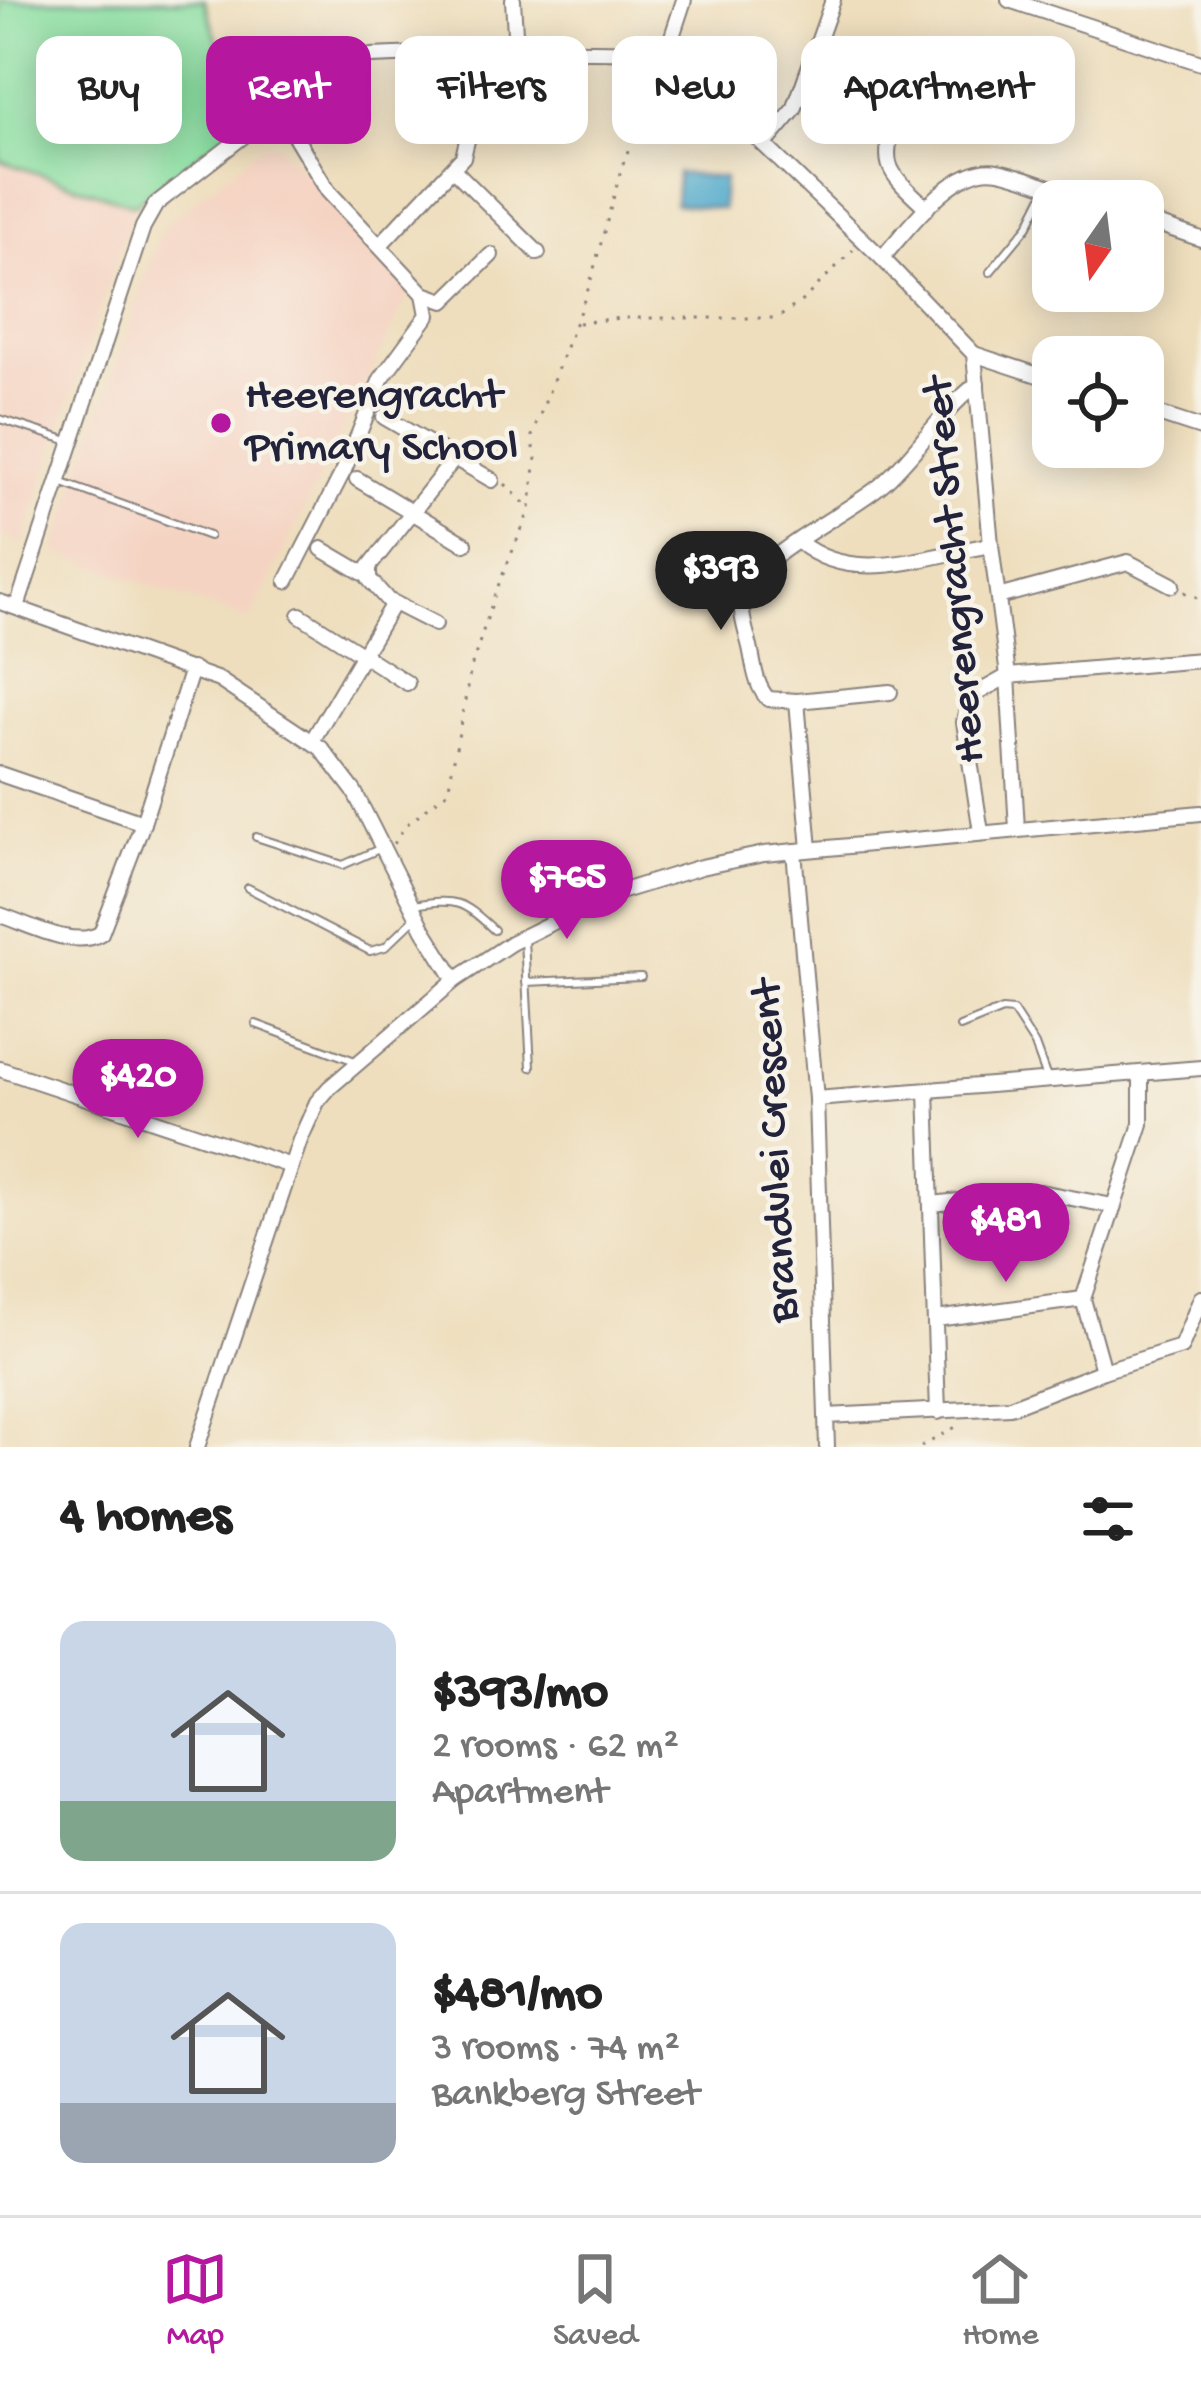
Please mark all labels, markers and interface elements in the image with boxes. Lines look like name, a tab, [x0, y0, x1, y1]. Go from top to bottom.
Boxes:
chip: Buy	[36, 36, 182, 144]
chip: Rent	[206, 36, 371, 144]
chip: Filters	[395, 36, 588, 144]
chip: New	[612, 36, 777, 144]
chip: Apartment	[801, 36, 1075, 144]
north arrow	[1032, 180, 1164, 312]
map controls	[1032, 180, 1164, 468]
button: locate	[1032, 336, 1164, 468]
place label: Heerengracht Primary School	[243, 371, 518, 476]
street label: Heerengracht Street	[913, 371, 1000, 765]
marker: Heerengracht Primary School	[208, 410, 234, 436]
pin: $393	[650, 531, 792, 633]
text: $393	[682, 547, 760, 593]
pin: $765	[496, 840, 638, 942]
text: $765	[528, 856, 606, 902]
street label: Brandvlei Crescent	[742, 975, 814, 1325]
pin: $420	[67, 1039, 209, 1141]
text: $420	[99, 1055, 177, 1101]
pin: $481	[935, 1183, 1077, 1285]
text: $481	[969, 1199, 1043, 1245]
icon: filters	[1075, 1486, 1141, 1552]
text: 4 homes	[60, 1489, 231, 1549]
text: $393/mo	[432, 1665, 608, 1725]
icon: home	[156, 1669, 300, 1813]
text: 2 rooms · 62 m²	[432, 1725, 679, 1771]
text: Apartment	[432, 1771, 608, 1817]
text: $481/mo	[432, 1967, 603, 2027]
icon: home	[156, 1971, 300, 2115]
text: 3 rooms · 74 m²	[432, 2027, 680, 2073]
text: Bankberg Street	[432, 2073, 699, 2119]
tab: Map	[162, 2246, 228, 2356]
tab: Saved	[553, 2246, 638, 2356]
tab: Home	[962, 2246, 1039, 2356]

